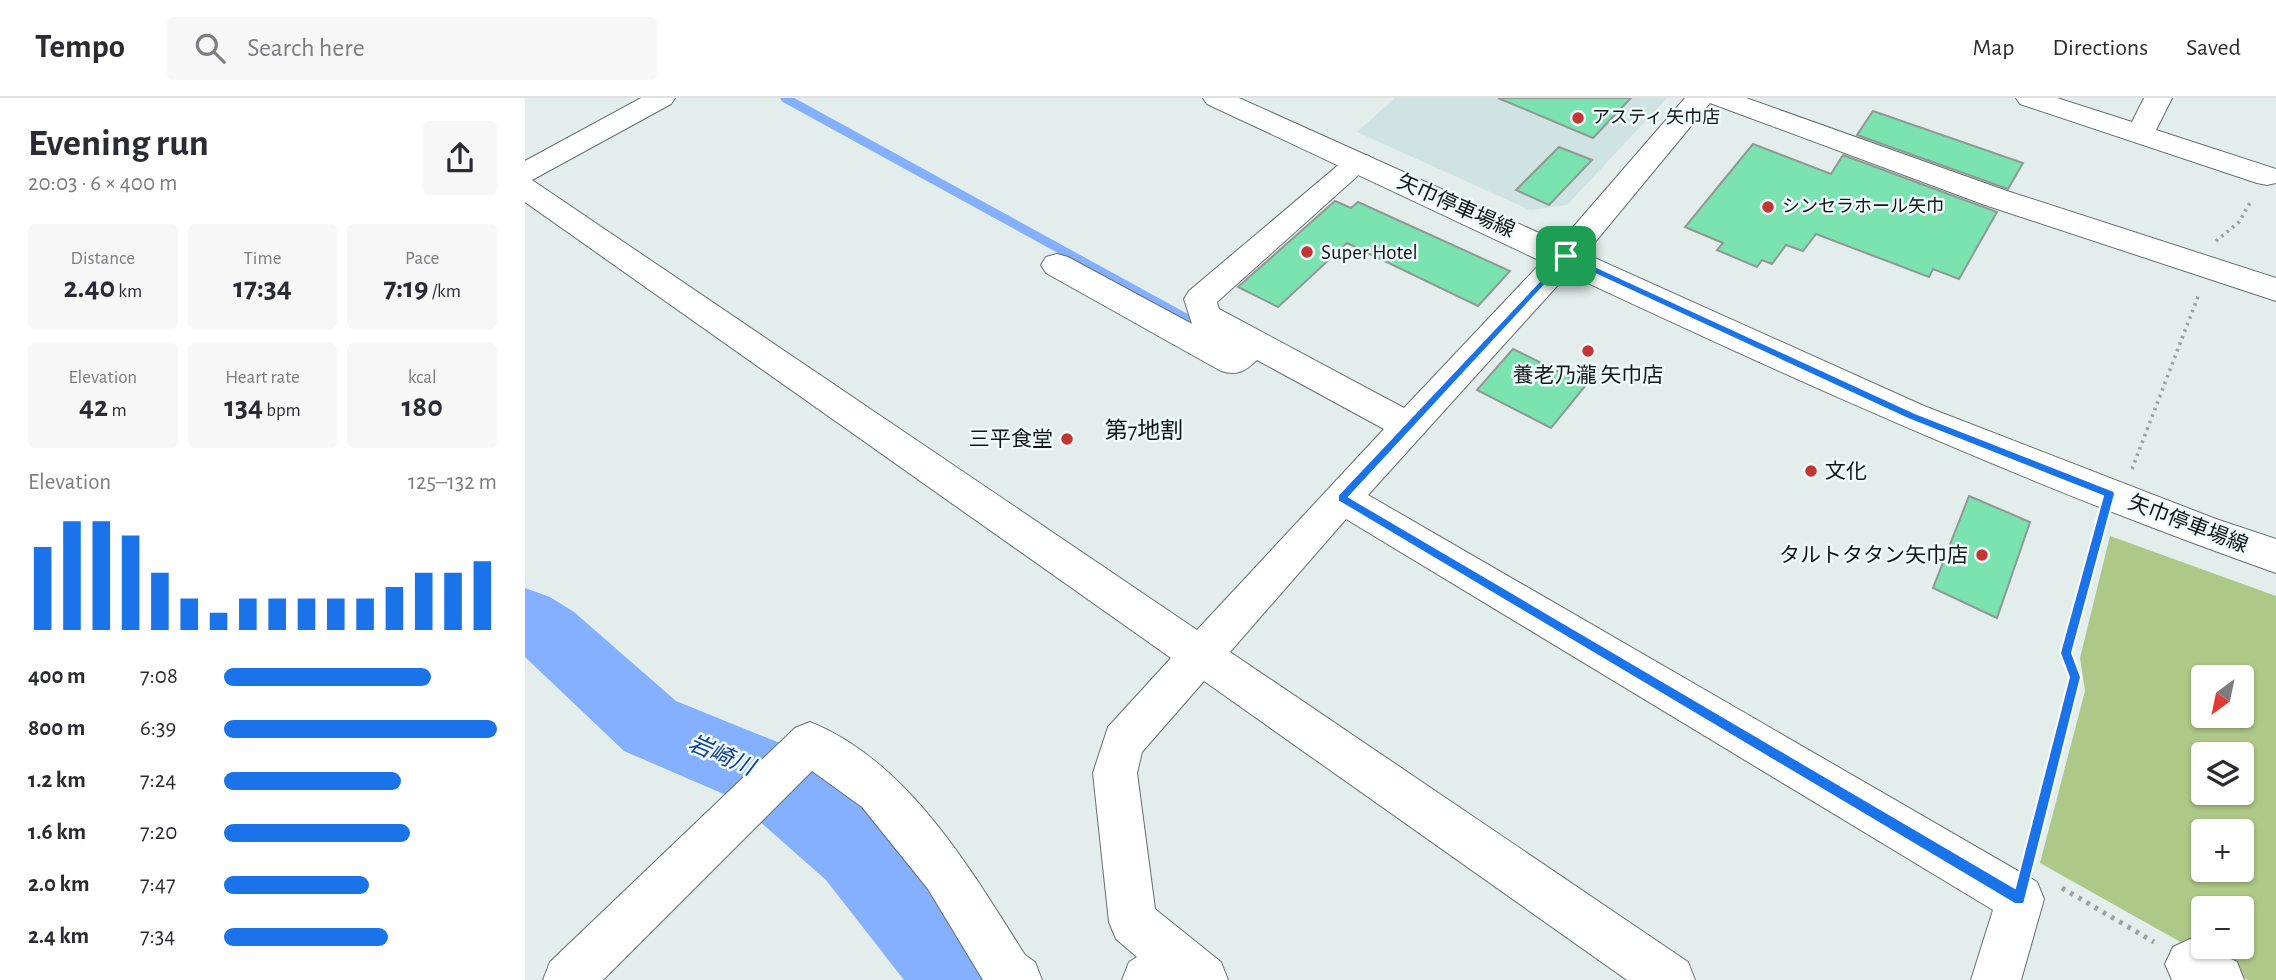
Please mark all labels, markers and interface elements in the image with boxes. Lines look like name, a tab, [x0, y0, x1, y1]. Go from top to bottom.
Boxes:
search box	[167, 17, 657, 80]
icon: search	[191, 29, 229, 67]
text: Tempo	[35, 31, 125, 64]
text: Search here	[247, 35, 365, 61]
text: Map	[1972, 36, 2014, 60]
text: Directions	[2052, 36, 2148, 60]
text: Saved	[2186, 36, 2241, 60]
place label: アスティ 矢巾店	[1592, 108, 1720, 127]
marker: アスティ 矢巾店	[1570, 110, 1586, 126]
button: share	[423, 121, 497, 195]
text: Evening run	[28, 125, 209, 163]
street label: 矢巾停車場線	[1394, 170, 1518, 241]
text: 20:03 · 6 × 400 m	[28, 172, 177, 195]
place label: シンセラホール矢巾	[1782, 197, 1944, 216]
marker: シンセラホール矢巾	[1760, 199, 1776, 215]
pin	[1536, 226, 1596, 286]
icon: arrive	[1547, 237, 1585, 275]
place label: Super Hotel	[1321, 242, 1418, 263]
marker: Super Hotel	[1299, 244, 1315, 260]
text: Distance	[71, 249, 135, 268]
text: Time	[244, 249, 281, 268]
text: Pace	[405, 249, 439, 268]
text: 2.40	[63, 273, 115, 303]
text: 17:34	[233, 273, 292, 303]
text: 7:19	[383, 273, 429, 303]
text: km	[115, 282, 142, 301]
text: /km	[429, 282, 461, 301]
marker: 養老乃瀧 矢巾店	[1580, 343, 1596, 359]
place label: 養老乃瀧 矢巾店	[1513, 364, 1663, 386]
text: Elevation	[68, 368, 137, 387]
text: Heart rate	[225, 368, 300, 387]
text: kcal	[408, 368, 437, 387]
text: 42	[79, 392, 108, 422]
text: 134	[224, 392, 263, 422]
text: 180	[402, 392, 443, 422]
text: m	[108, 401, 127, 420]
text: bpm	[263, 401, 301, 420]
district label: 第7地割	[1105, 418, 1183, 443]
place label: 三平食堂	[969, 428, 1053, 450]
marker: 三平食堂	[1059, 431, 1075, 447]
place label: 文化	[1825, 460, 1867, 482]
marker: 文化	[1803, 463, 1819, 479]
text: Elevation	[28, 471, 111, 494]
text: 125–132 m	[408, 471, 497, 494]
street label: 矢巾停車場線	[2125, 491, 2251, 556]
place label: タルトタタン矢巾店	[1779, 544, 1968, 566]
marker: タルトタタン矢巾店	[1974, 547, 1990, 563]
text: 400 m	[28, 665, 86, 688]
text: 7:08	[140, 665, 178, 688]
north arrow	[2191, 665, 2254, 728]
map controls	[2191, 665, 2254, 959]
text: 800 m	[28, 717, 85, 740]
text: 6:39	[140, 717, 176, 740]
water label: 岩崎川	[685, 730, 761, 781]
button: layers	[2191, 742, 2254, 805]
text: 1.2 km	[28, 769, 86, 792]
text: 7:24	[140, 769, 176, 792]
button: +	[2191, 819, 2254, 882]
text: 1.6 km	[28, 821, 86, 844]
text: 7:20	[140, 821, 177, 844]
text: 2.0 km	[28, 873, 90, 896]
text: 7:47	[140, 873, 176, 896]
button: −	[2191, 896, 2254, 959]
text: 2.4 km	[28, 925, 89, 948]
text: 7:34	[140, 925, 175, 948]

